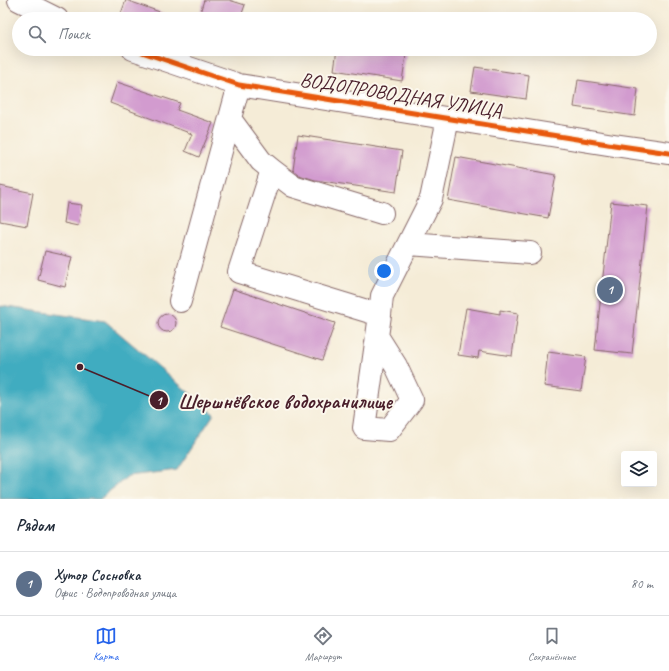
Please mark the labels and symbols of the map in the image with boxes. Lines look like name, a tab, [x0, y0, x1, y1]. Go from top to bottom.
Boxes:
street label: ВОДОПРОВОДНАЯ УЛИЦА	[298, 67, 505, 123]
your location	[374, 261, 394, 281]
pin: 1	[597, 275, 623, 305]
callout: Шершнёвское водохранилище	[149, 384, 401, 417]
text: Шершнёвское водохранилище	[178, 388, 394, 414]
text: 1	[156, 393, 163, 409]

